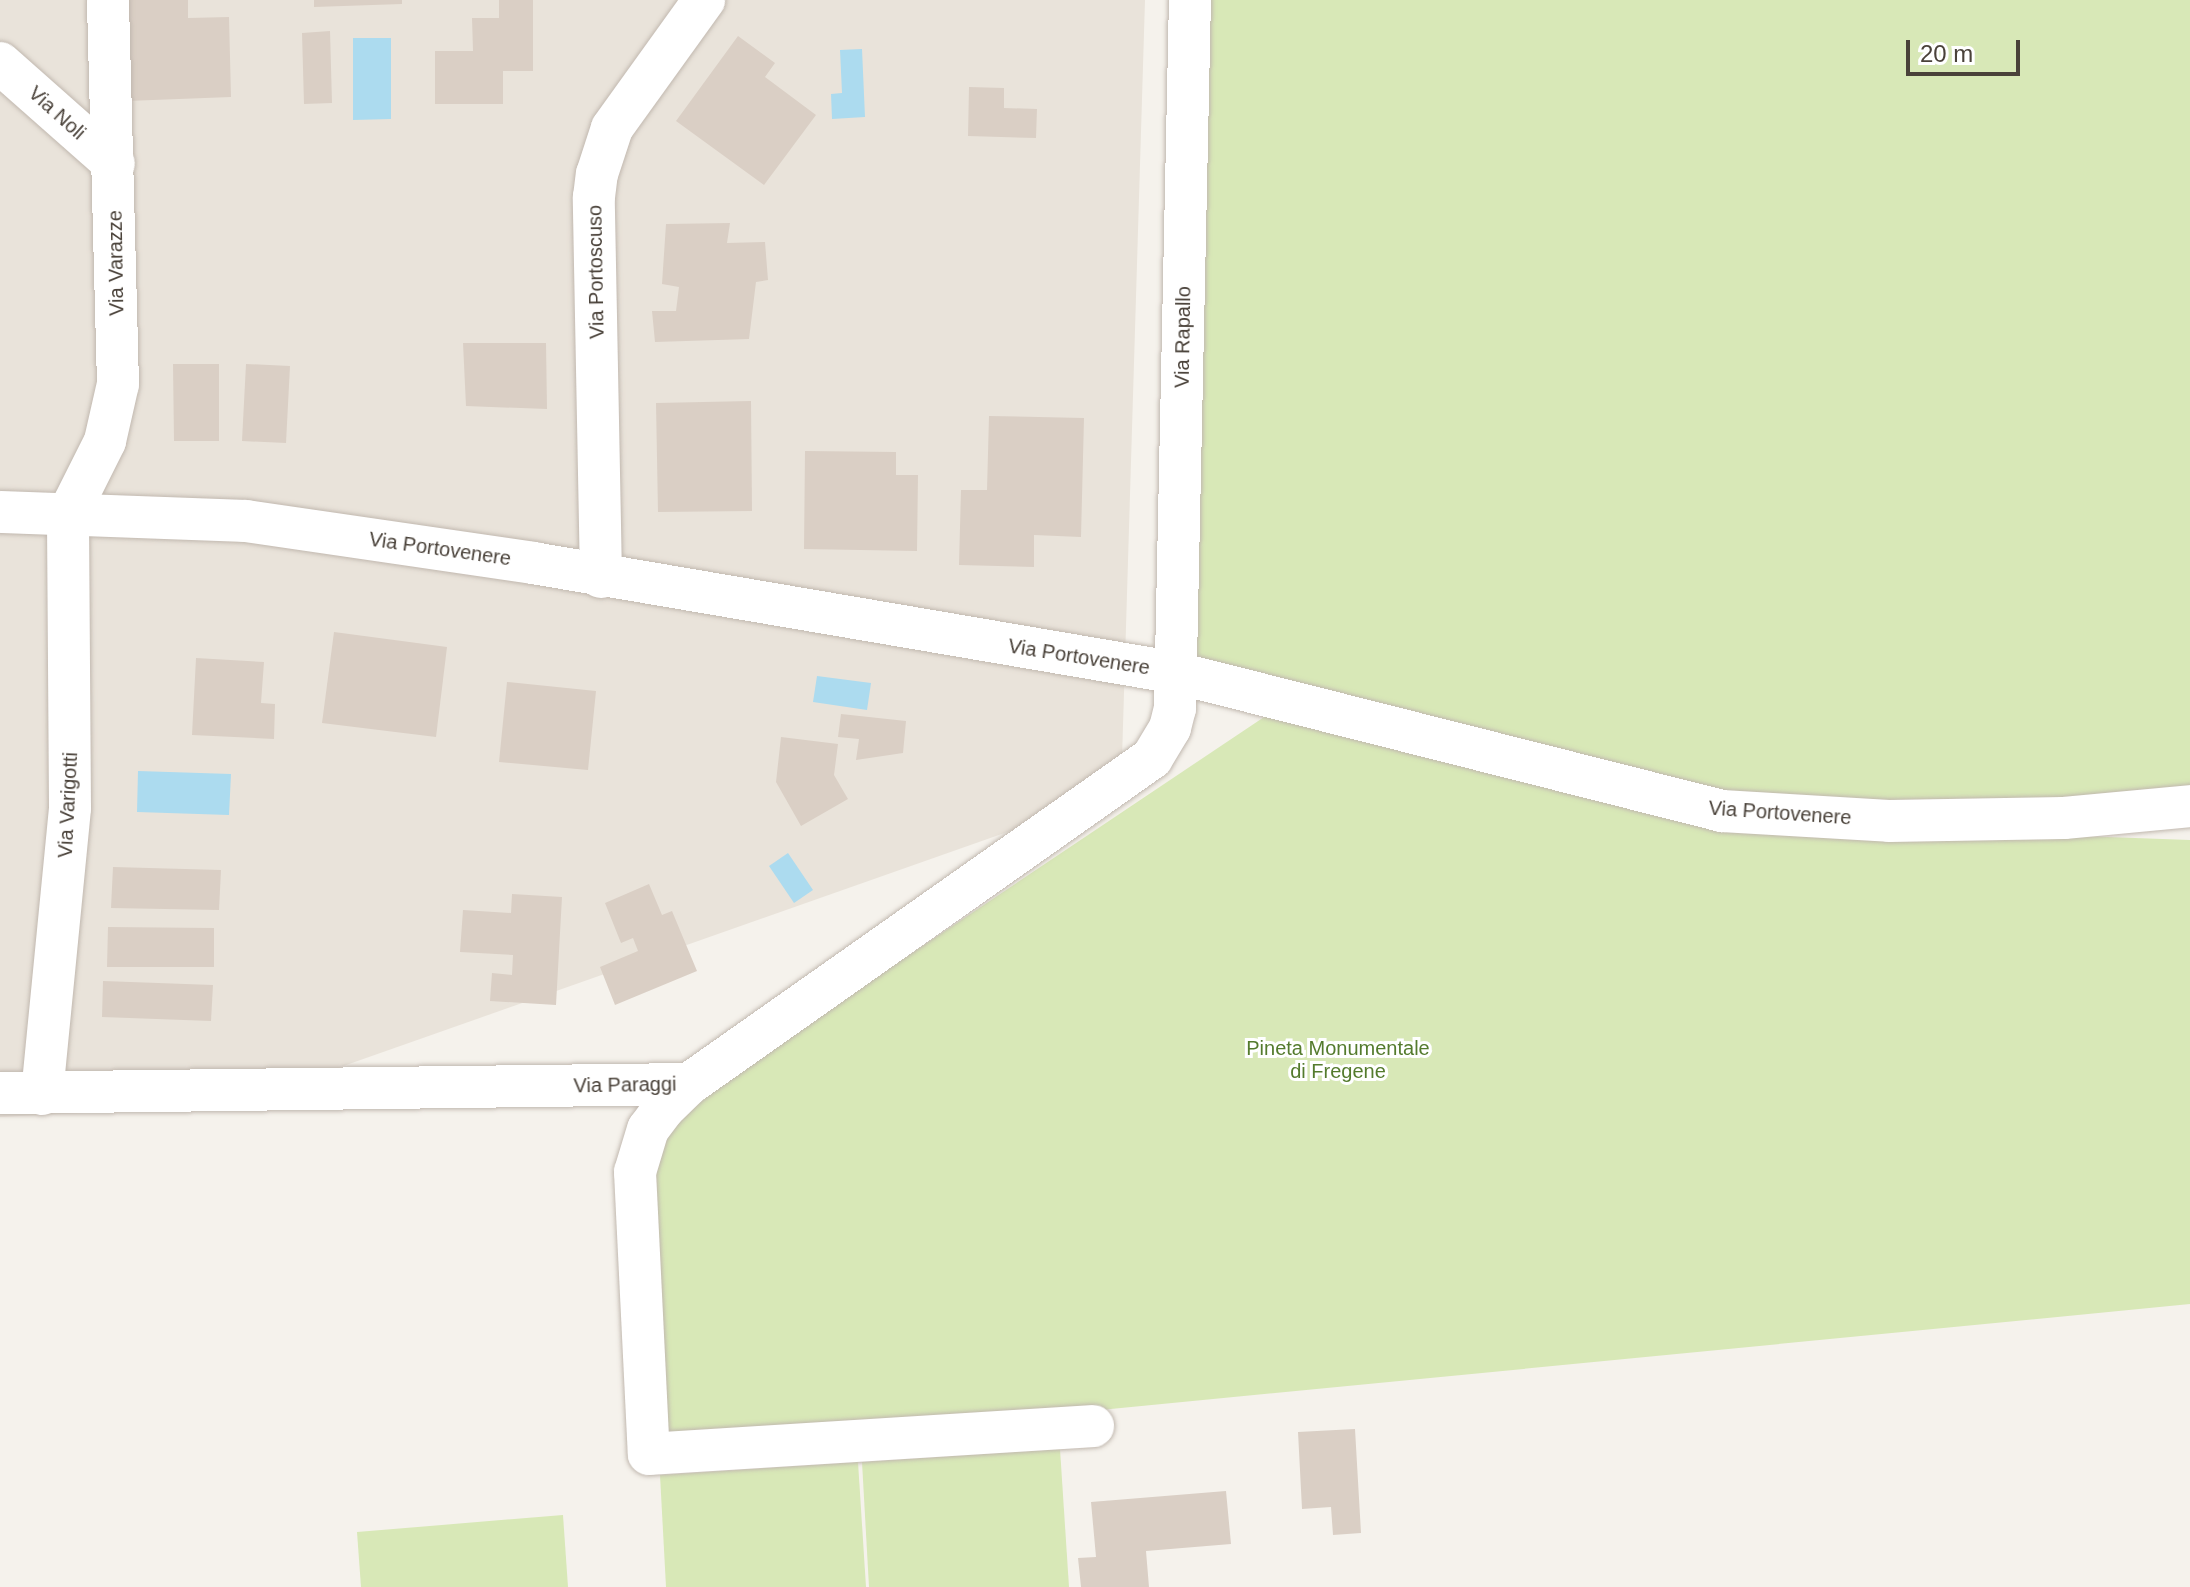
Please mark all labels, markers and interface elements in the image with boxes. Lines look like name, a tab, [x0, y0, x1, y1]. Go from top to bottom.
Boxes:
scale bar	[1910, 24, 2024, 74]
text: 20 m	[1920, 40, 1973, 67]
street label: Via Noli	[23, 81, 91, 145]
street label: Via Portoscuso	[583, 205, 609, 339]
street label: Via Varazze	[103, 210, 129, 316]
street label: Via Rapallo	[1170, 286, 1196, 388]
street label: Via Portovenere	[367, 527, 513, 571]
street label: Via Portovenere	[1006, 634, 1152, 680]
street label: Via Varigotti	[53, 751, 83, 859]
street label: Via Portovenere	[1708, 796, 1852, 830]
park label: Pineta Monumentale di Fregene	[1246, 1037, 1430, 1084]
street label: Via Paraggi	[573, 1072, 677, 1098]

